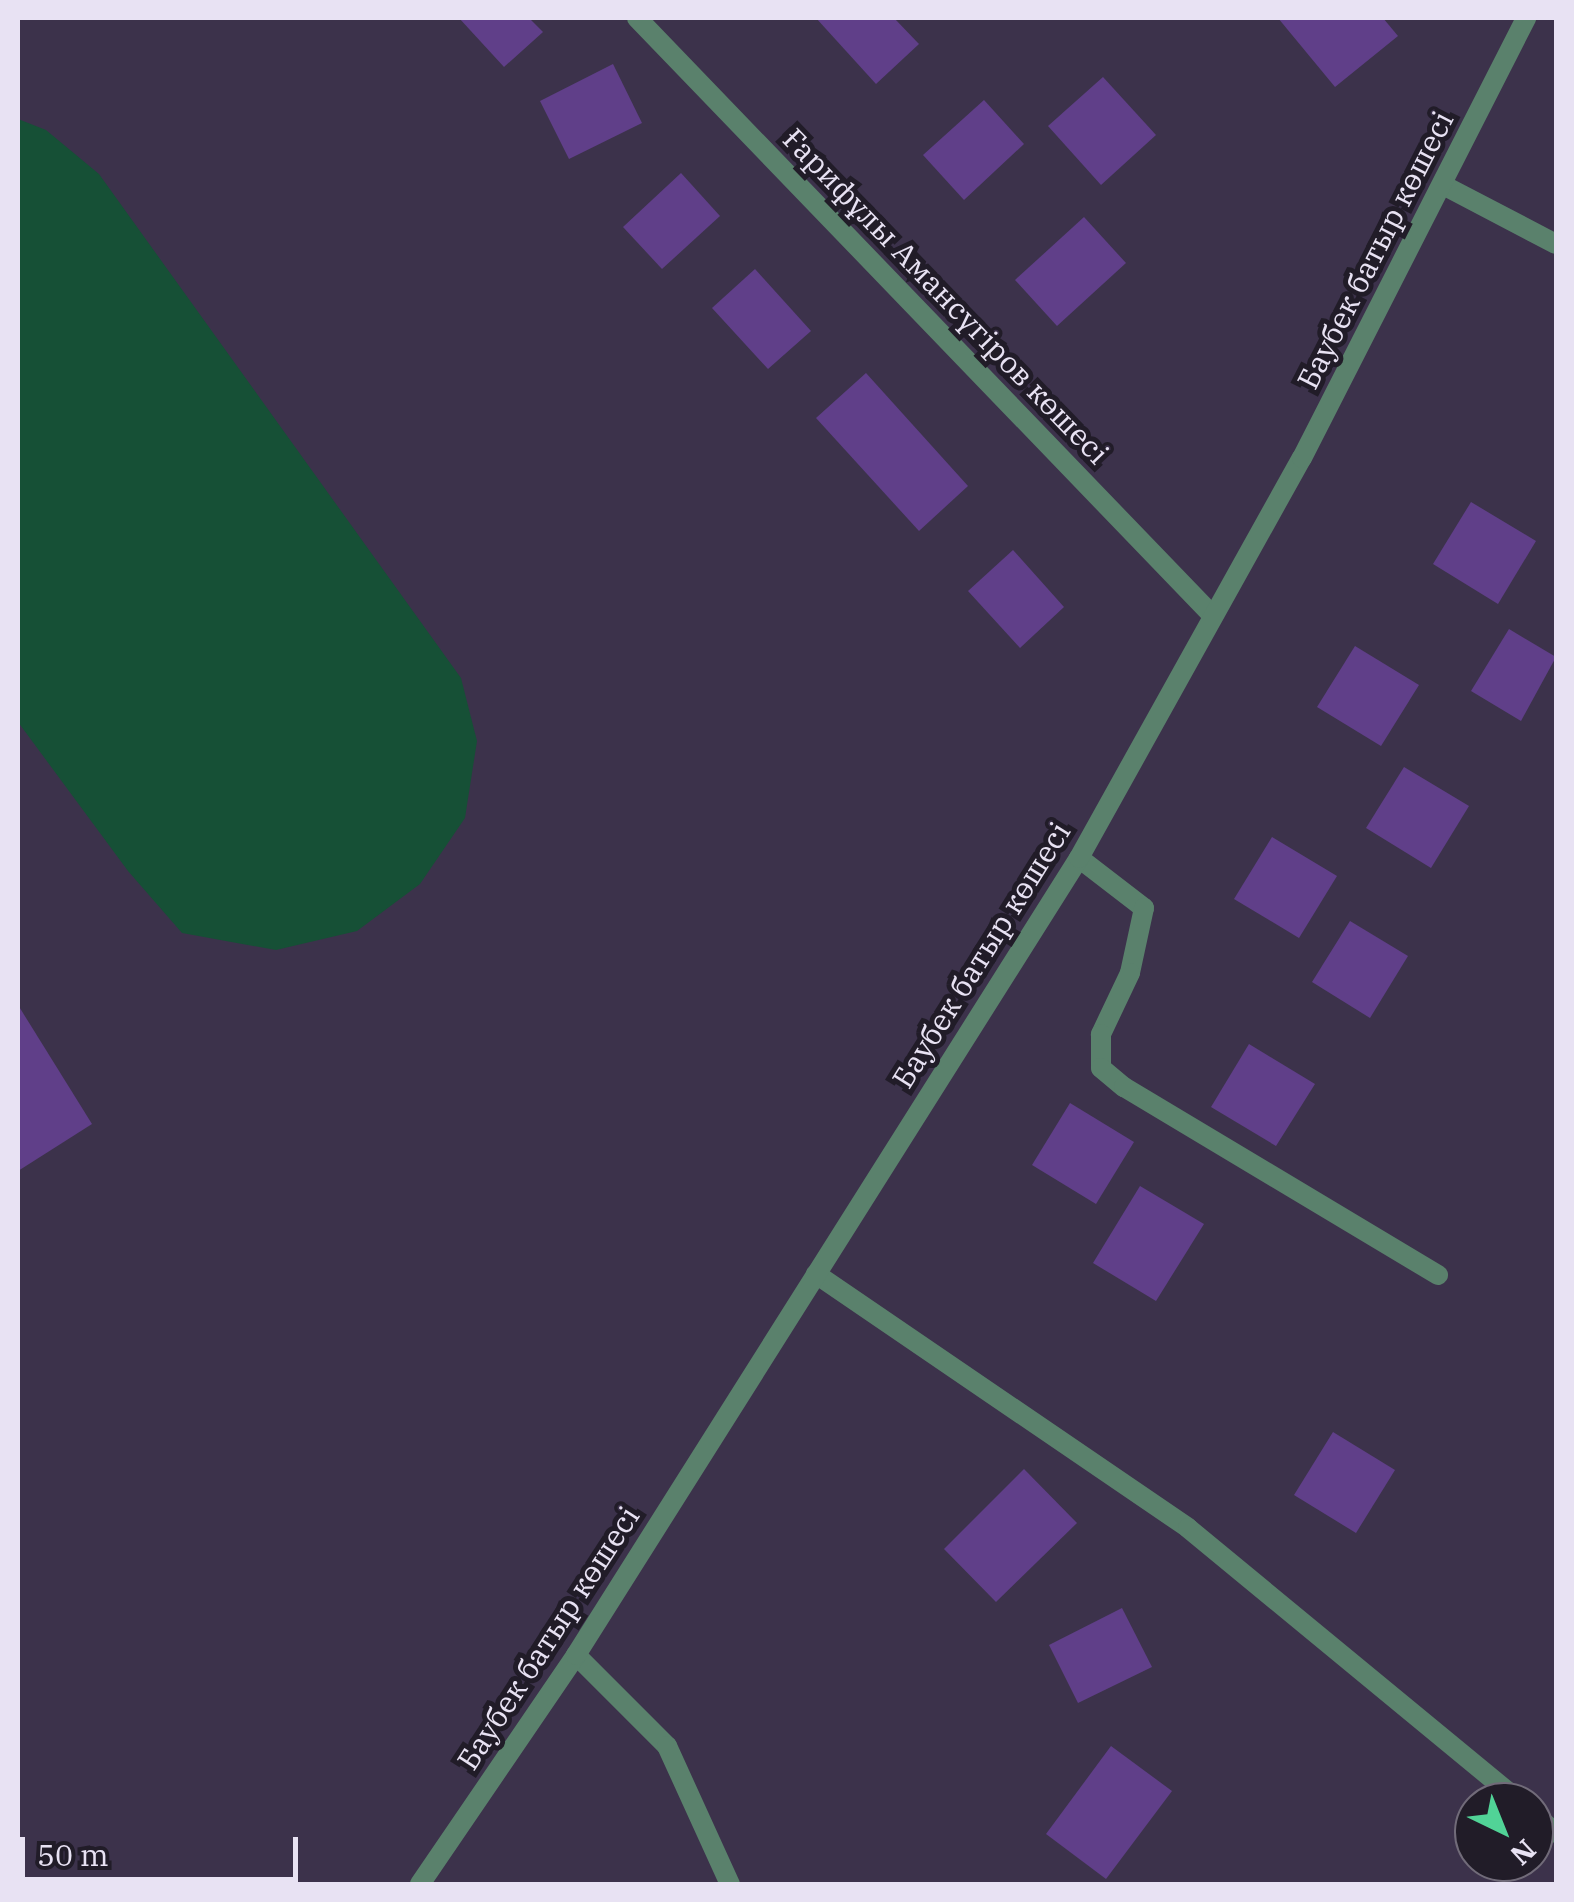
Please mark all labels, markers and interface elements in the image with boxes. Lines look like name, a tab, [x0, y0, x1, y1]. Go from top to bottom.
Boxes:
street label: Баубек батыр көшесі	[1289, 105, 1461, 395]
street label: Ғарифұлы Амансүгіров көшесі	[776, 121, 1116, 471]
street label: Баубек батыр көшесі	[884, 815, 1078, 1095]
street label: Баубек батыр көшесі	[449, 1500, 647, 1776]
north arrow	[1454, 1782, 1554, 1882]
scale bar	[25, 1817, 302, 1879]
text: N	[1503, 1832, 1544, 1874]
text: 50 m	[37, 1835, 109, 1874]

